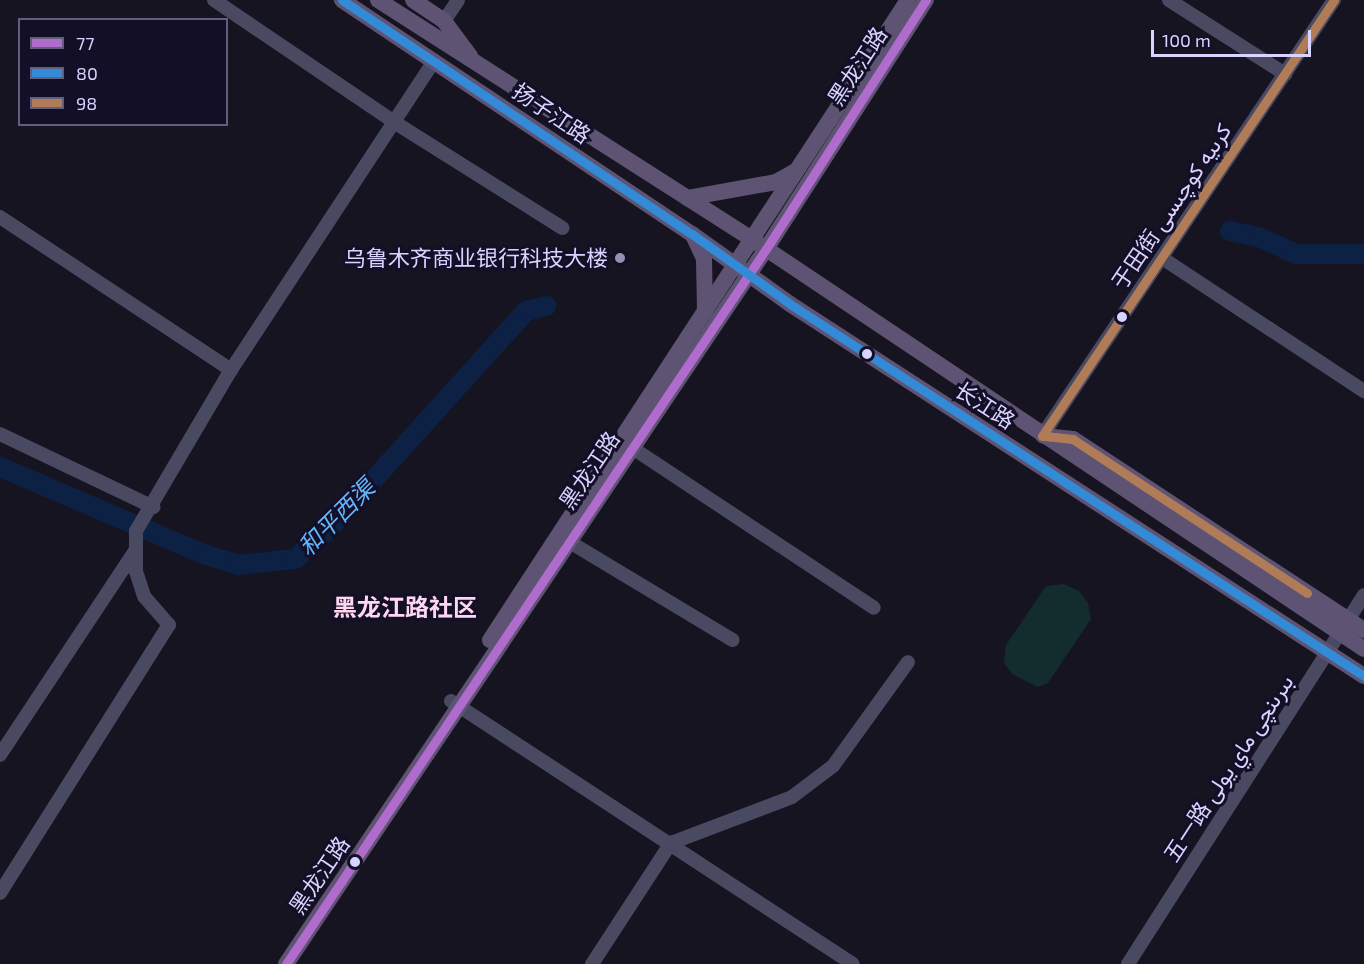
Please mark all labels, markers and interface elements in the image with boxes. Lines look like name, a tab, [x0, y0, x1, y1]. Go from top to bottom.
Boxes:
legend	[18, 18, 228, 126]
scale bar	[1154, 18, 1314, 56]
street label: 黑龙江路	[822, 22, 892, 110]
text: 100 m	[1162, 29, 1211, 51]
text: 77	[76, 32, 94, 54]
text: 80	[76, 62, 98, 84]
street label: 扬子江路	[508, 77, 596, 149]
text: 98	[76, 92, 97, 114]
street label: 于田街 كرىيە كوچىسى	[1106, 118, 1236, 294]
place label: 乌鲁木齐商业银行科技大楼	[344, 245, 608, 271]
marker: 乌鲁木齐商业银行科技大楼	[613, 251, 627, 265]
unlabelled marker	[1116, 311, 1128, 323]
unlabelled marker	[861, 348, 873, 360]
street label: 长江路	[950, 376, 1020, 434]
street label: 黑龙江路	[553, 426, 625, 514]
water label: 和平西渠	[292, 473, 380, 561]
district label: 黑龙江路社区	[333, 593, 477, 621]
street label: 五一路 بىرىنچى ماي يولى	[1158, 670, 1298, 866]
street label: 黑龙江路	[283, 831, 355, 919]
unlabelled marker	[349, 856, 361, 868]

